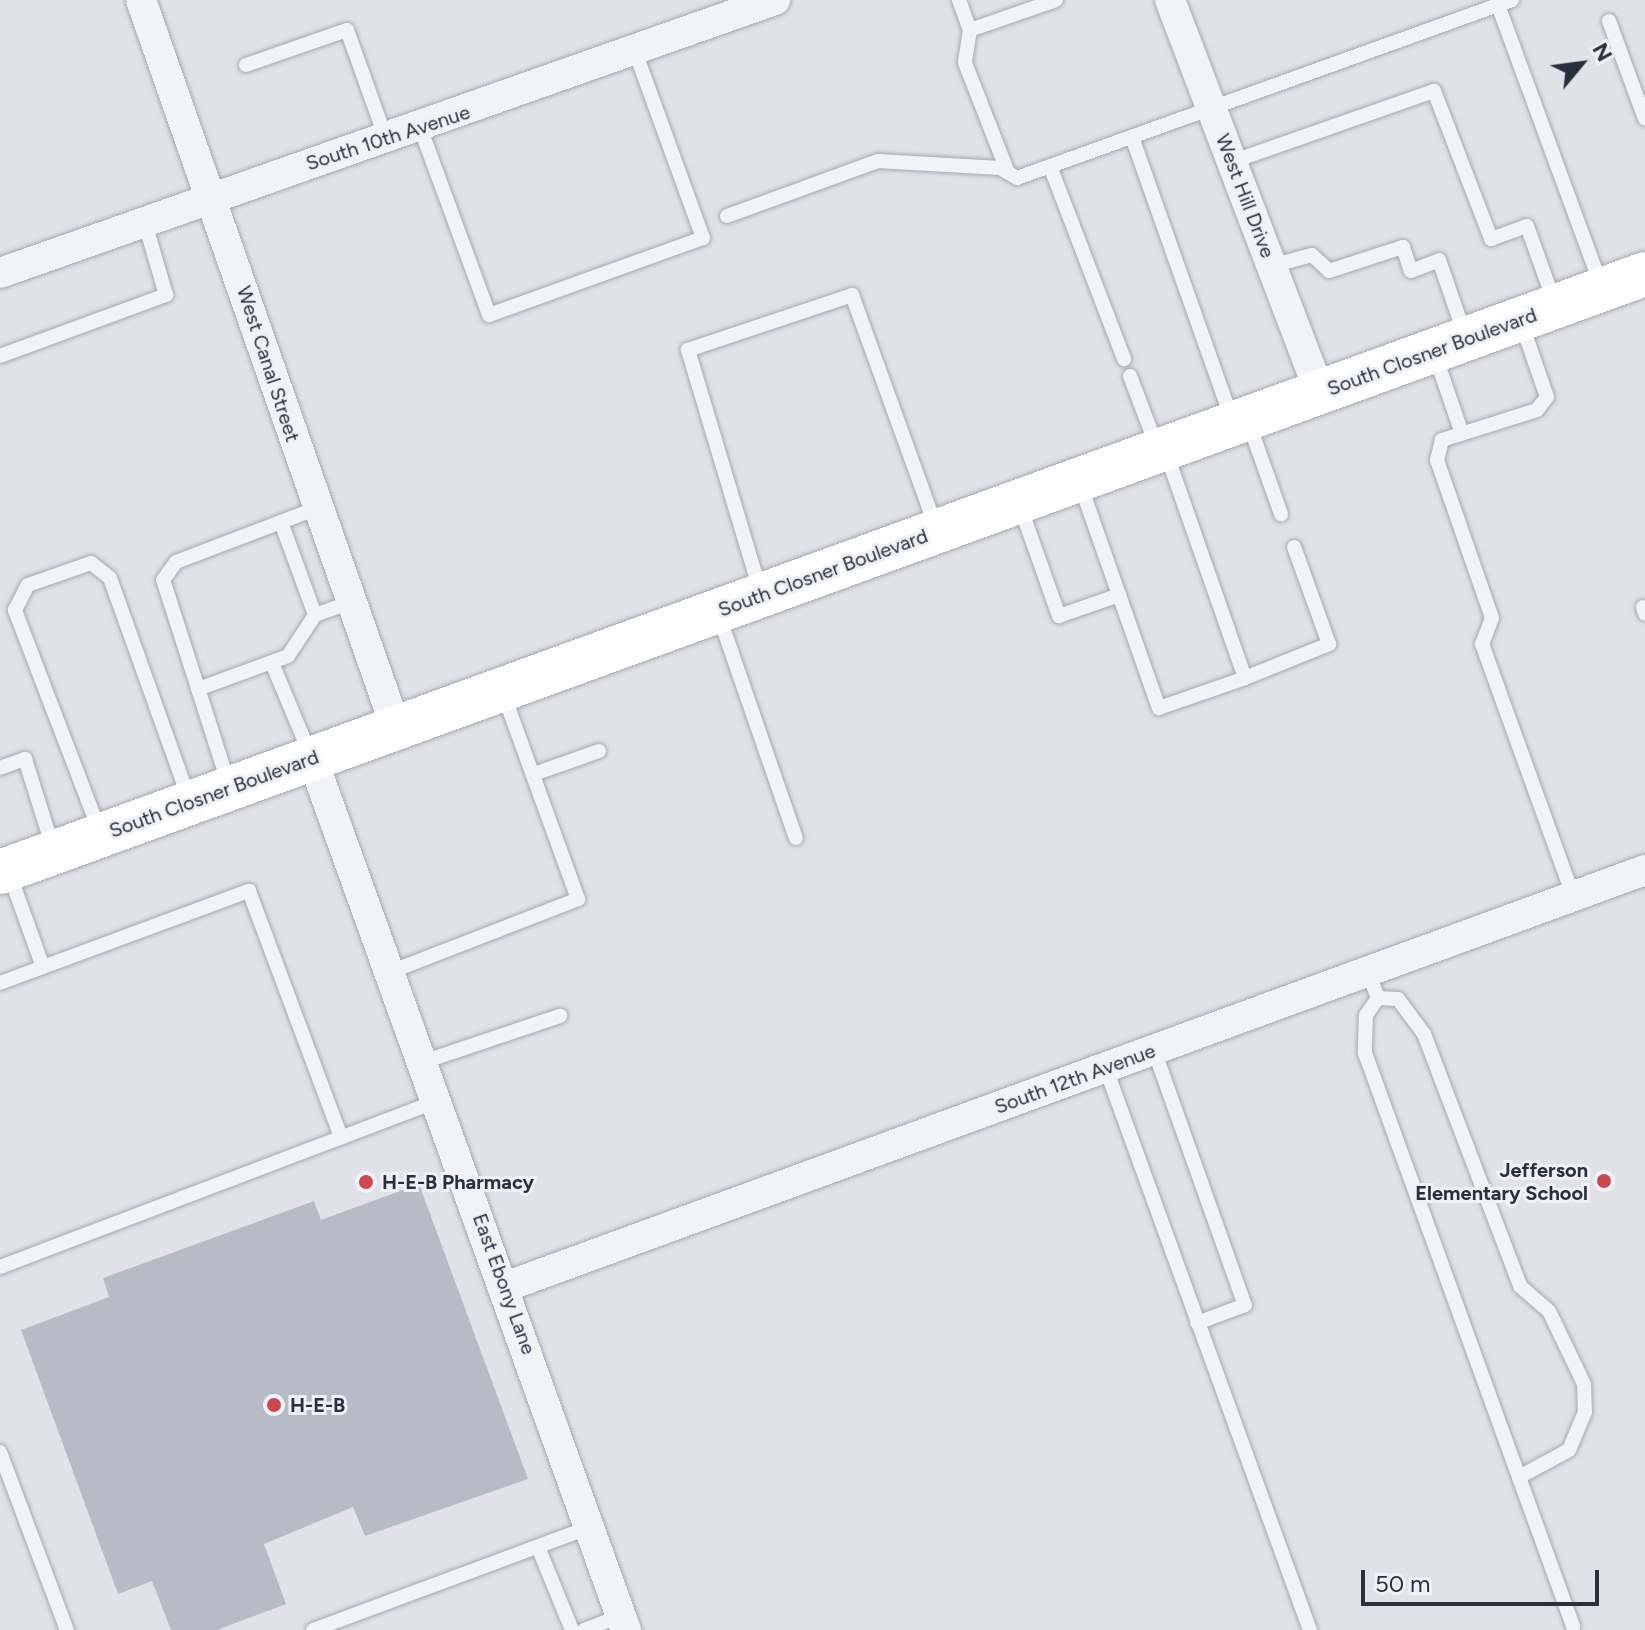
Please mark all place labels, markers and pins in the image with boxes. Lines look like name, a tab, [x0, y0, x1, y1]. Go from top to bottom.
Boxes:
place label: Jefferson Elementary School	[1415, 1158, 1588, 1205]
place label: H-E-B Pharmacy	[382, 1170, 534, 1194]
marker: Jefferson Elementary School	[1595, 1172, 1613, 1190]
marker: H-E-B Pharmacy	[357, 1173, 375, 1191]
place label: H-E-B	[290, 1393, 345, 1417]
marker: H-E-B	[265, 1396, 283, 1414]

